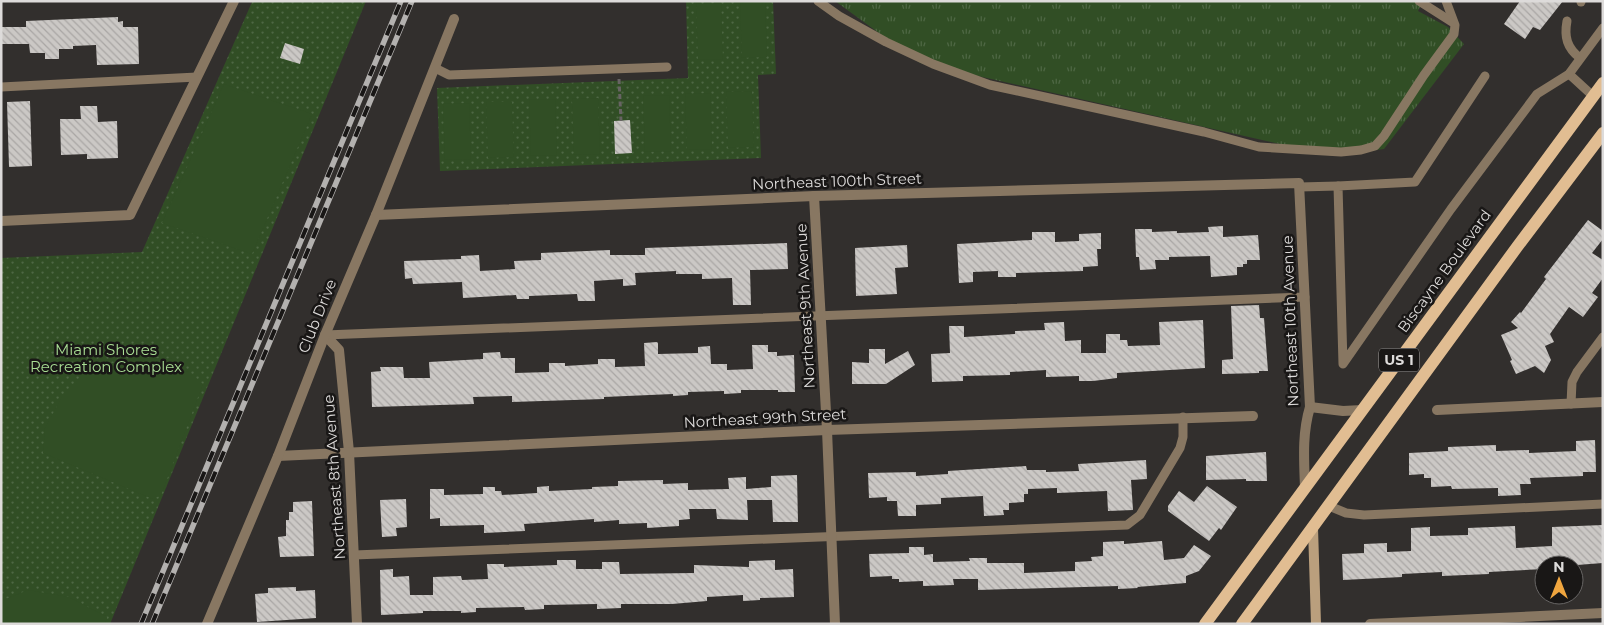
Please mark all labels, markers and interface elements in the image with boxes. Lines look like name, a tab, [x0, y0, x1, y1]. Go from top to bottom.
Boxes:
street label: Northeast 100th Street	[752, 169, 922, 193]
street label: Biscayne Boulevard	[1393, 206, 1495, 336]
street label: Northeast 9th Avenue	[791, 223, 819, 389]
street label: Northeast 10th Avenue	[1278, 235, 1302, 407]
street label: Club Drive	[294, 276, 340, 356]
park label: Miami Shores Recreation Complex	[30, 340, 182, 376]
road number: US 1	[1379, 348, 1419, 372]
street label: Northeast 8th Avenue	[319, 394, 349, 560]
street label: Northeast 99th Street	[683, 404, 847, 432]
north arrow	[1534, 555, 1584, 605]
text: N	[1553, 558, 1565, 576]

